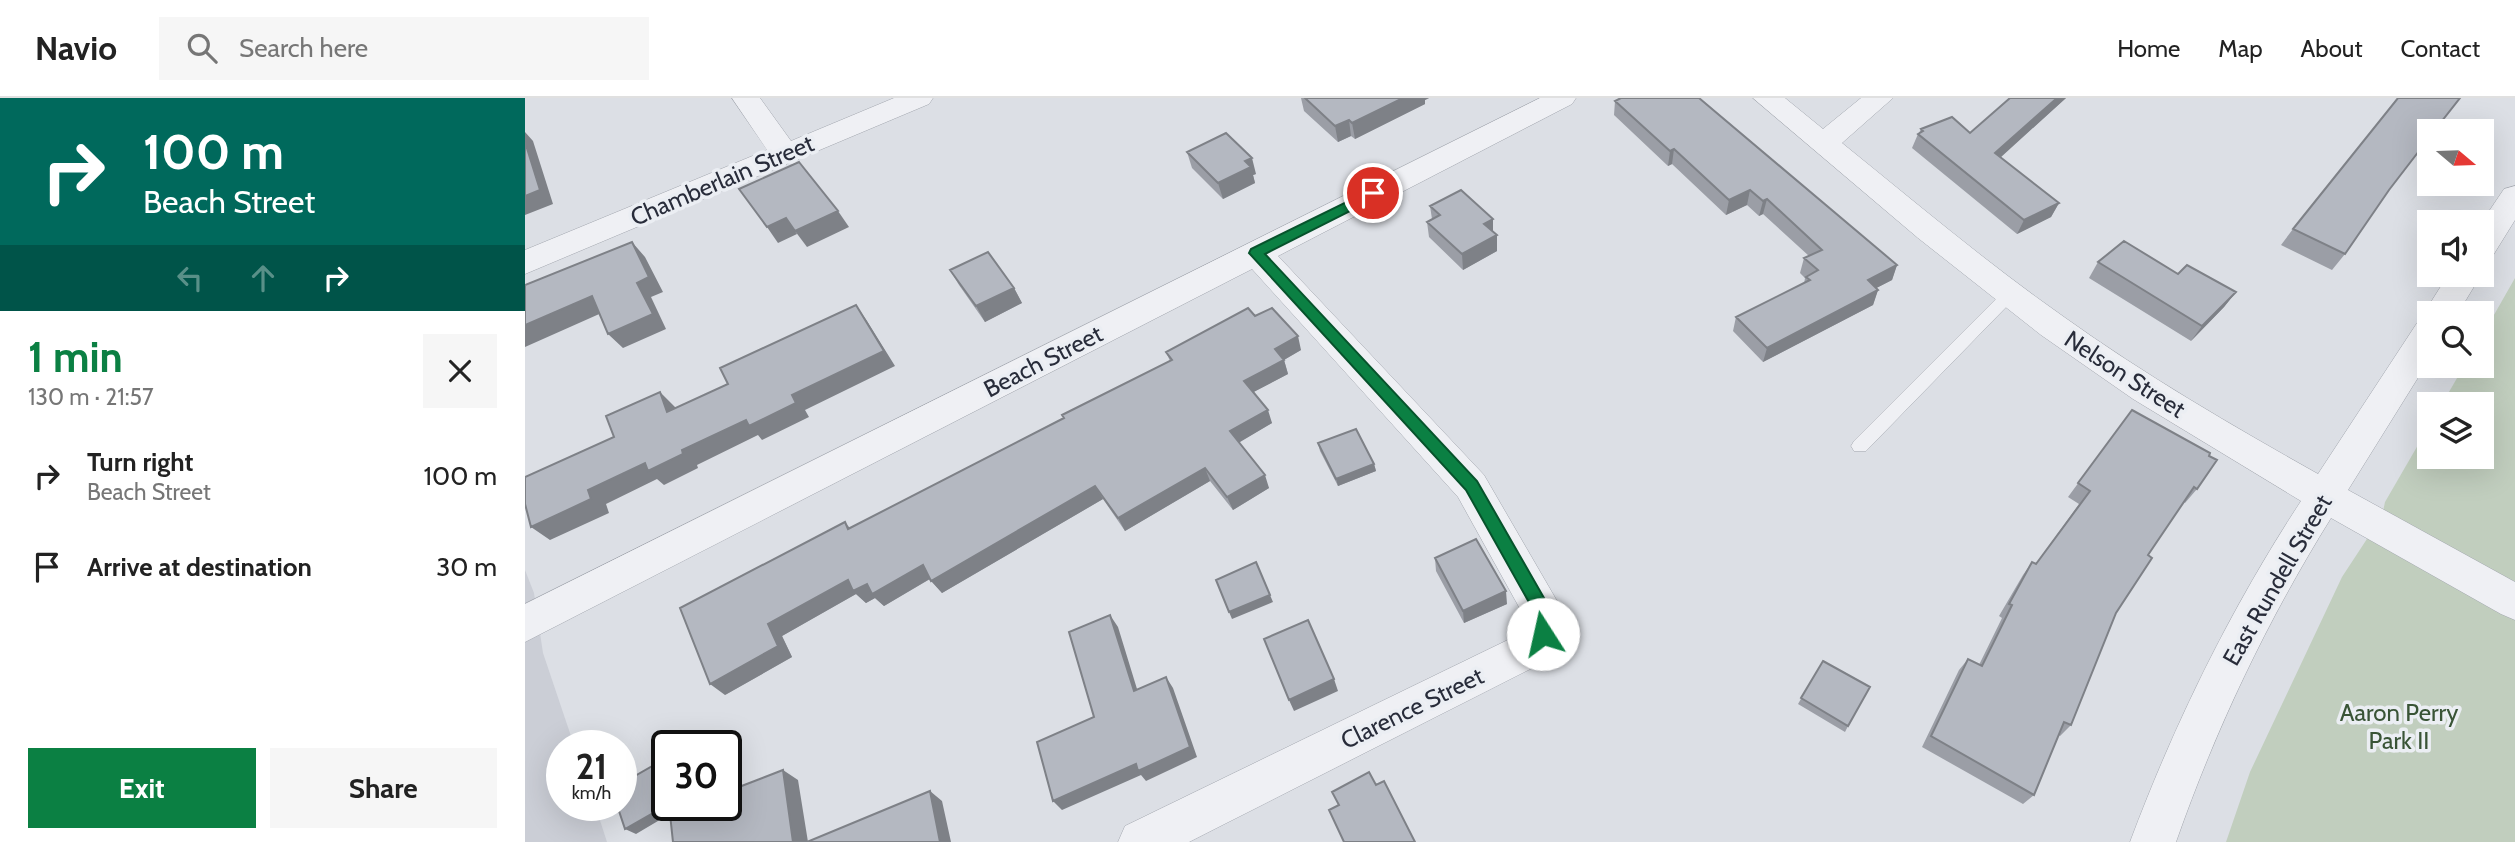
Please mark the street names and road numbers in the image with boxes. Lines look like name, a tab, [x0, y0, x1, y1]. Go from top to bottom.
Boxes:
street label: Chamberlain Street	[626, 128, 818, 232]
street label: Beach Street	[979, 319, 1107, 403]
street label: Nelson Street	[2059, 324, 2191, 424]
street label: East Rundell Street	[2216, 489, 2338, 671]
street label: Clarence Street	[1336, 661, 1488, 755]

